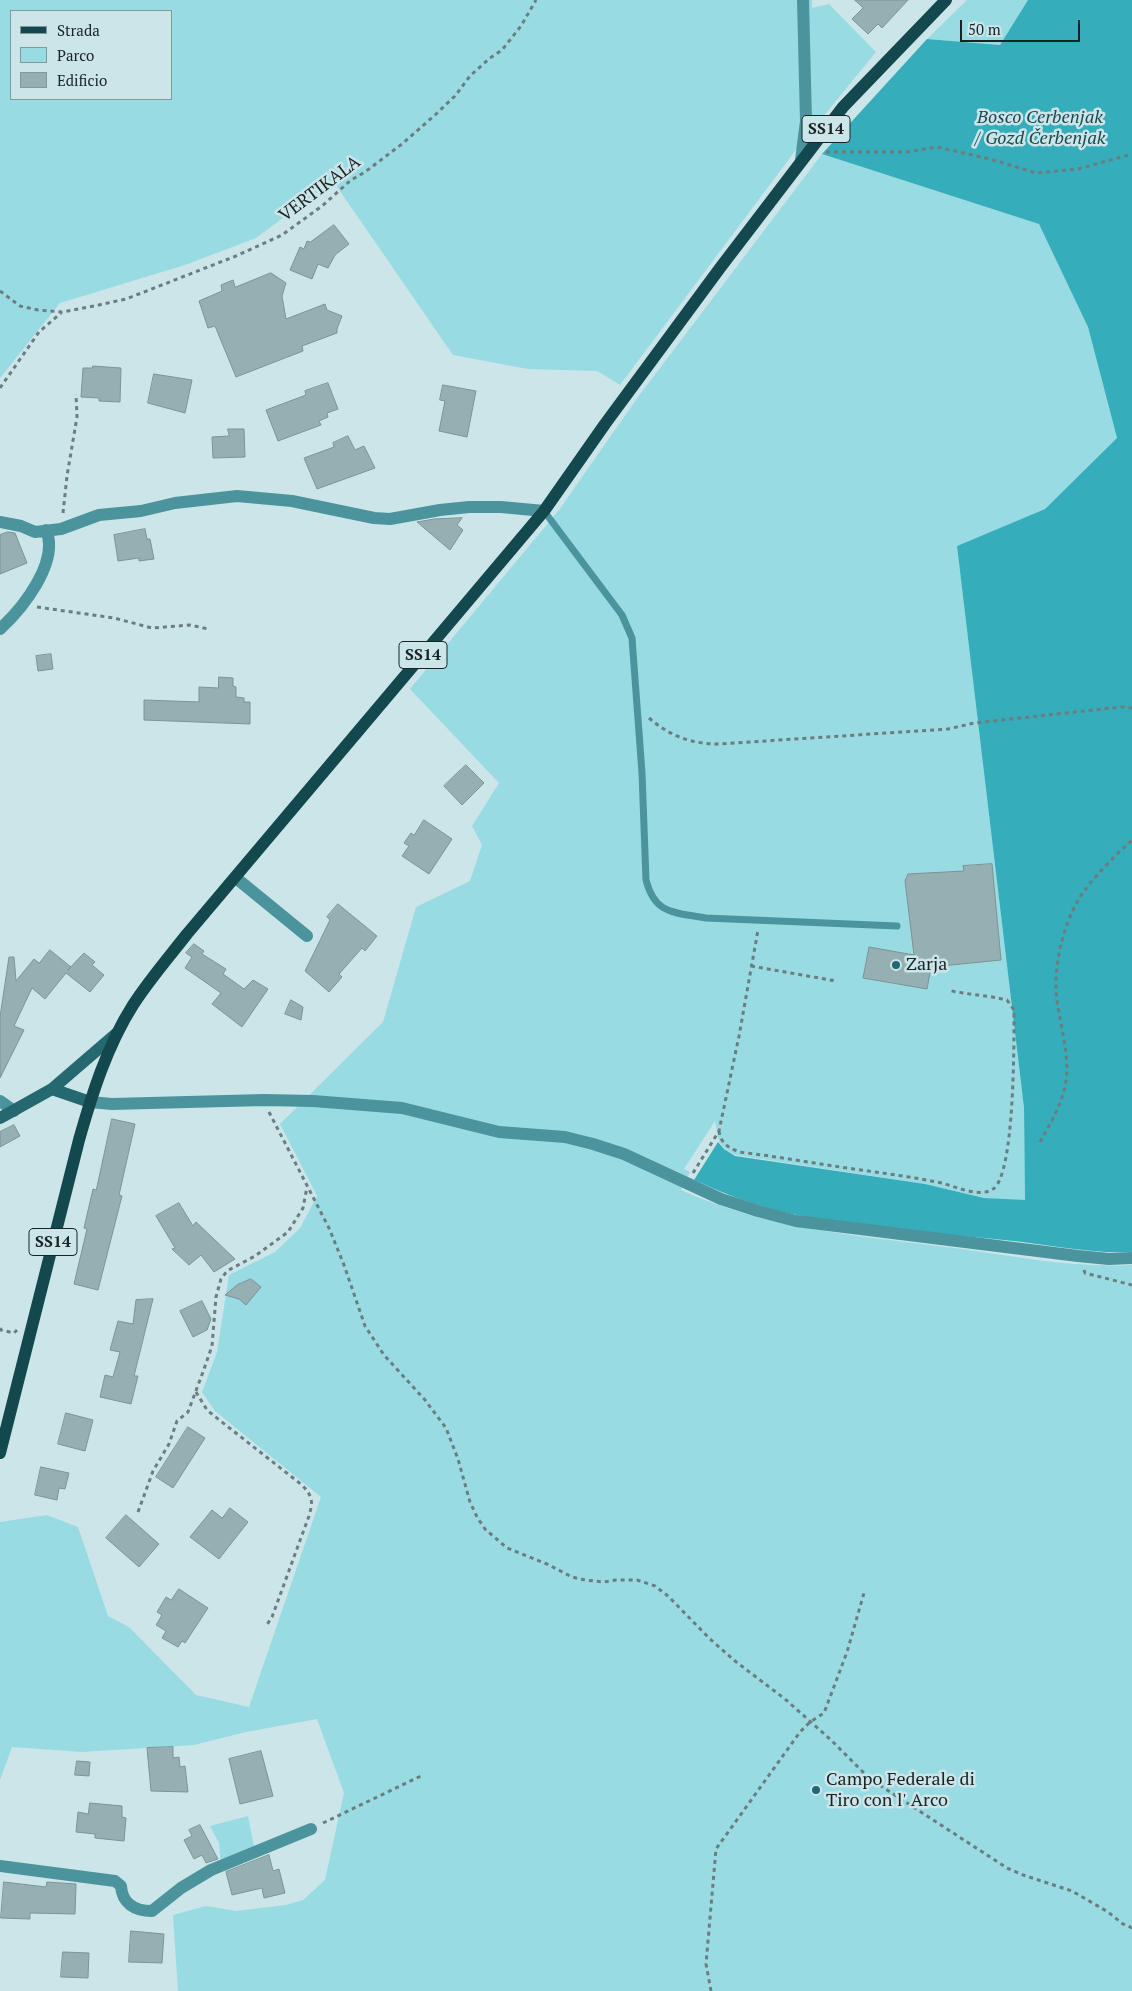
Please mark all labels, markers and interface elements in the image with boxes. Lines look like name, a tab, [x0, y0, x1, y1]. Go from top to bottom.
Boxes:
legend	[10, 10, 172, 100]
scale bar	[962, 10, 1082, 42]
text: 50 m	[968, 19, 1001, 39]
text: Strada	[57, 20, 100, 40]
text: Parco	[57, 45, 94, 65]
text: Edificio	[57, 70, 107, 90]
park label: Bosco Cerbenjak / Gozd Čerbenjak	[975, 107, 1105, 150]
road number: SS14	[802, 116, 850, 142]
street label: VERTIKALA	[275, 151, 365, 227]
road number: SS14	[399, 642, 447, 668]
place label: Zarja	[906, 954, 947, 976]
marker: Zarja	[890, 959, 902, 971]
road number: SS14	[29, 1228, 77, 1256]
place label: Campo Federale di Tiro con l' Arco	[826, 1769, 975, 1812]
marker: Campo Federale di Tiro con l' Arco	[810, 1784, 822, 1796]

